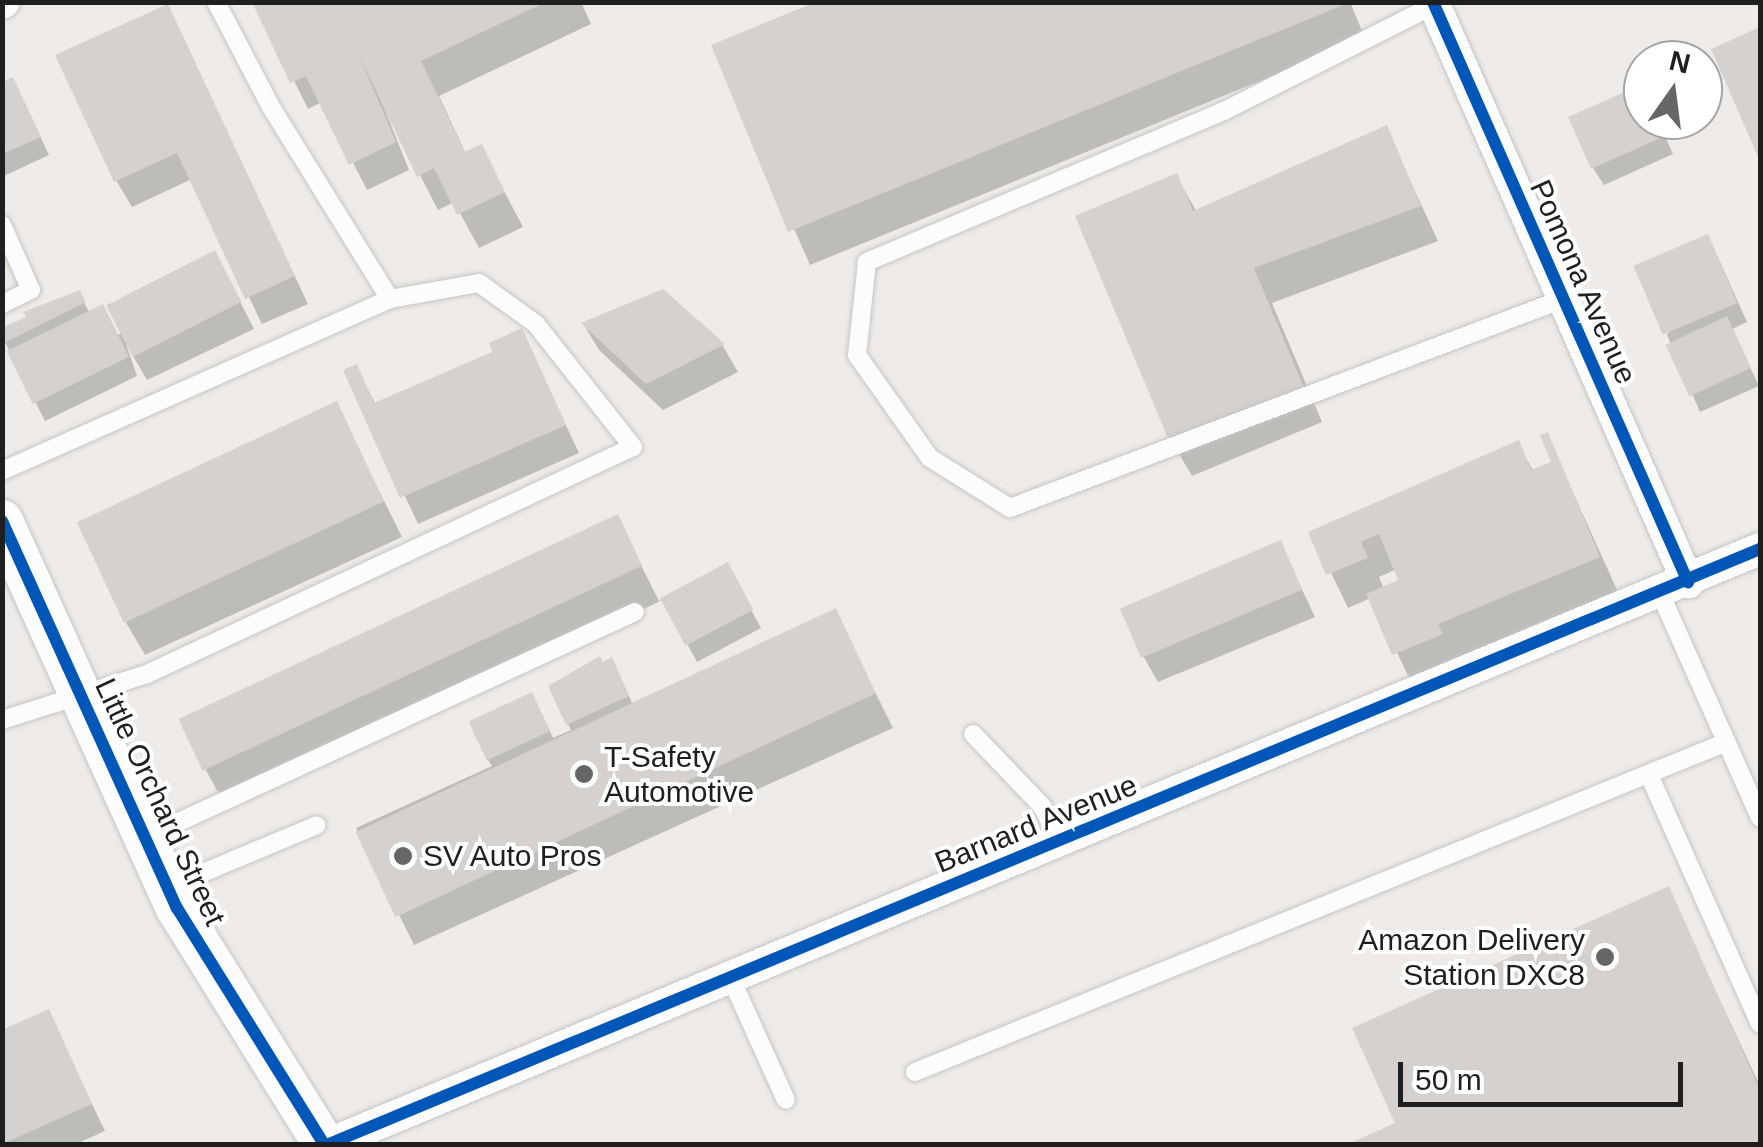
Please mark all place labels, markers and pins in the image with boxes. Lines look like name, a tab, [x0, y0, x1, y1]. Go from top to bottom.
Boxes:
place label: T-Safety Automotive	[604, 739, 754, 810]
marker: T-Safety Automotive	[573, 763, 595, 785]
place label: SV Auto Pros	[423, 838, 603, 874]
marker: SV Auto Pros	[392, 845, 414, 867]
place label: Amazon Delivery Station DXC8	[1358, 922, 1585, 992]
marker: Amazon Delivery Station DXC8	[1594, 946, 1616, 968]

